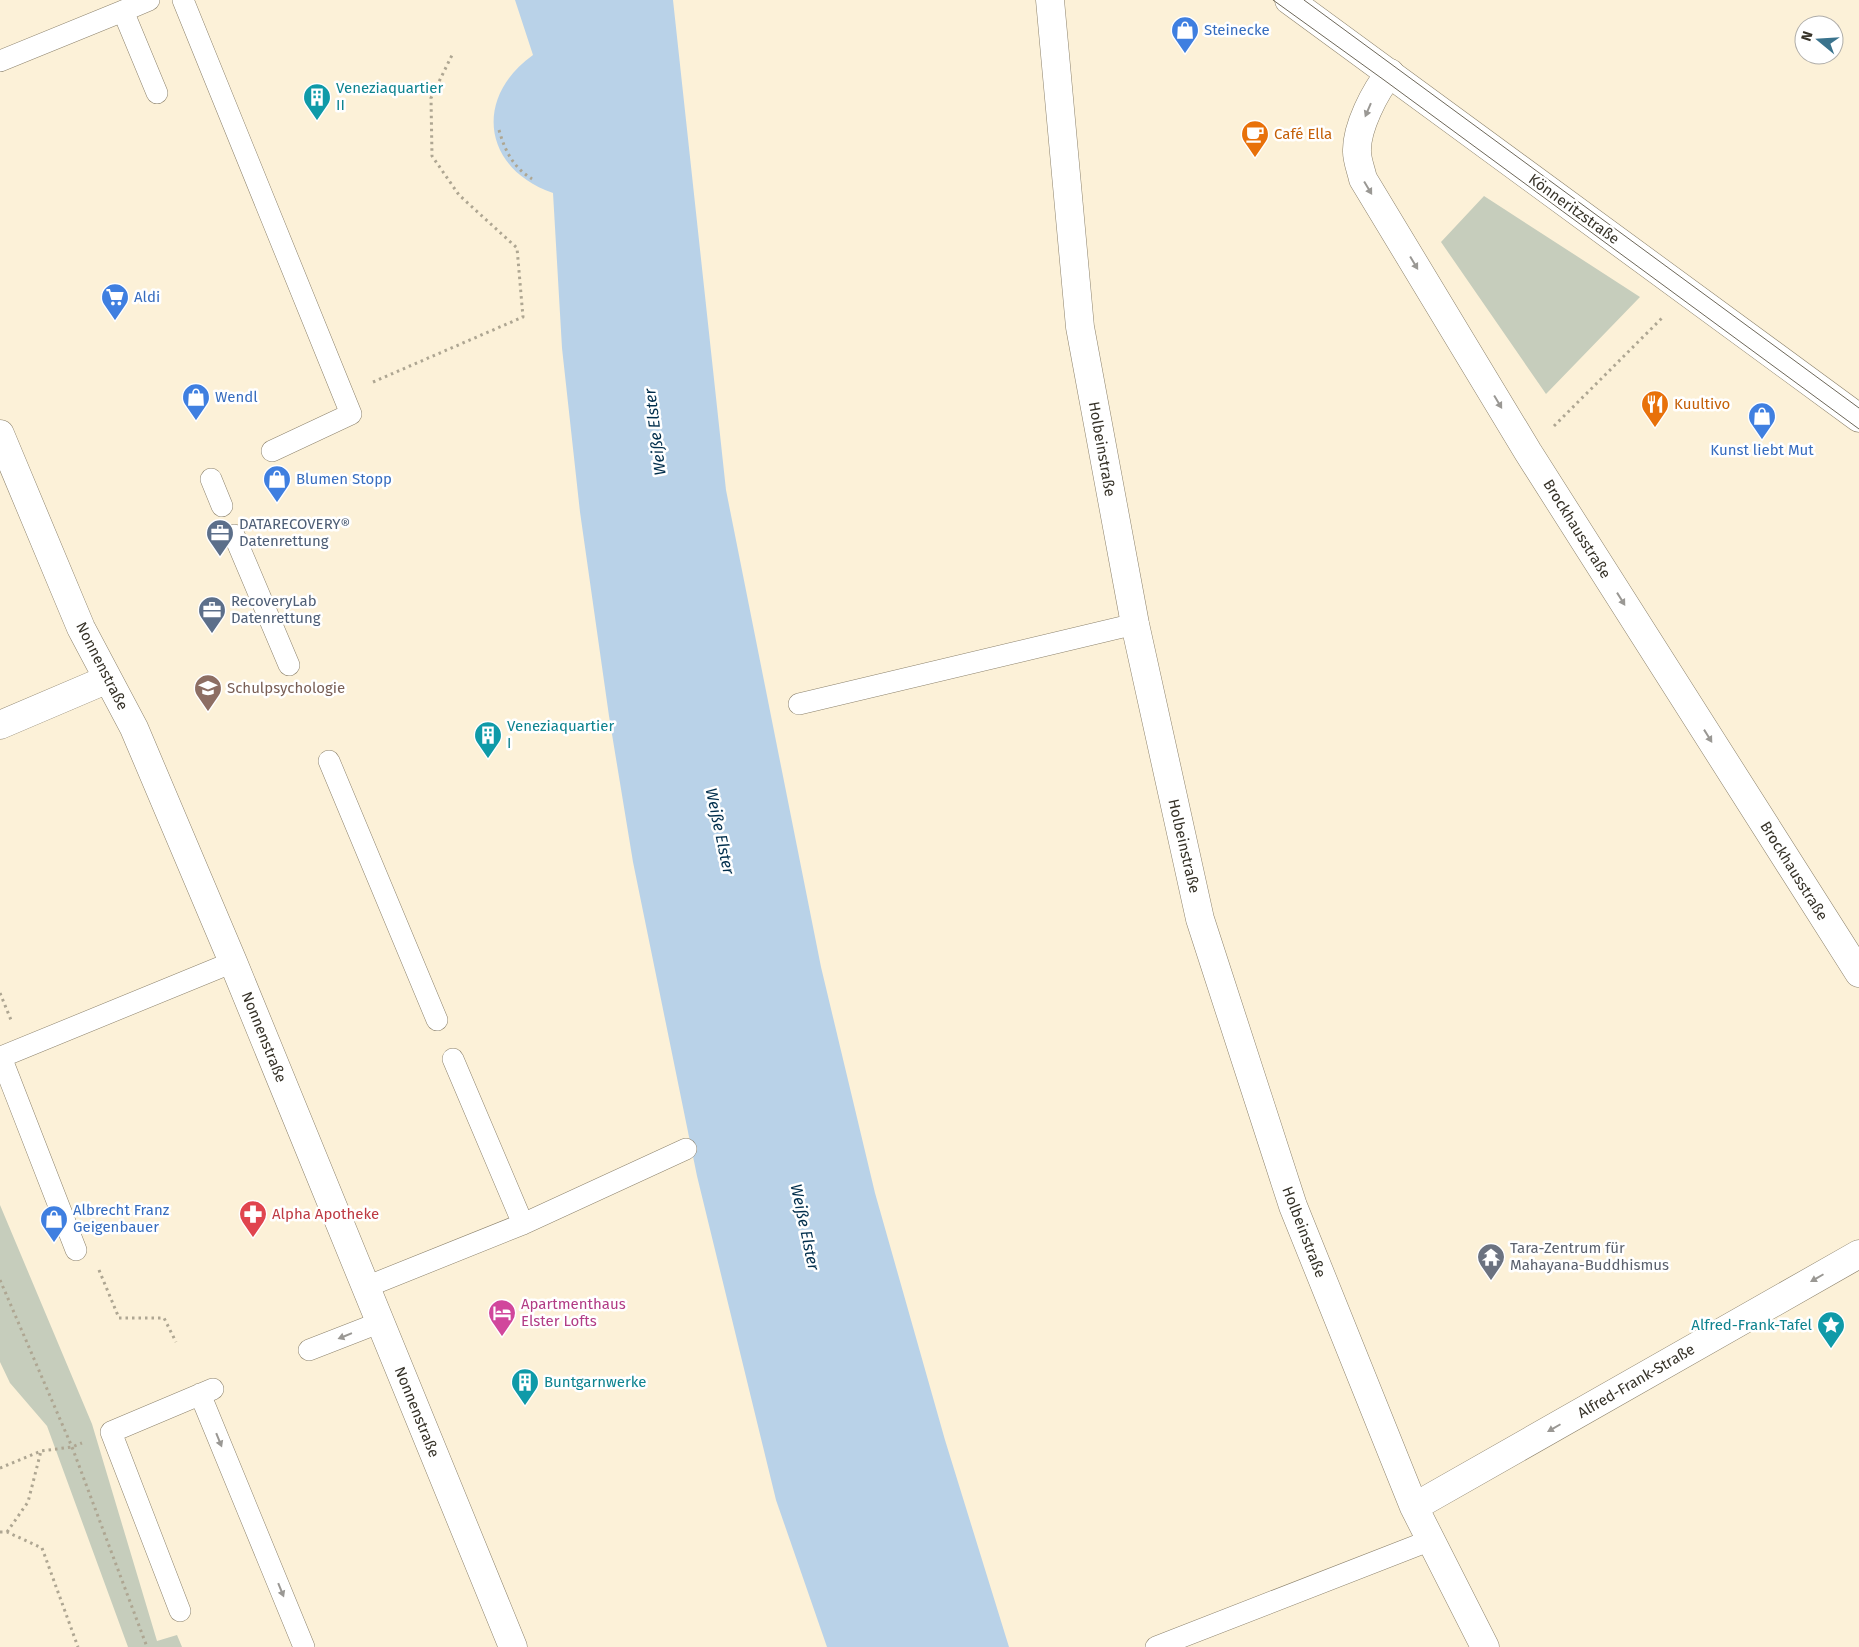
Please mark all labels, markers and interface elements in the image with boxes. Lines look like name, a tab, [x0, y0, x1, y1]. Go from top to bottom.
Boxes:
shop icon: Steinecke	[1170, 15, 1200, 54]
north arrow	[1794, 15, 1844, 65]
place label: Steinecke	[1204, 21, 1270, 39]
text: N	[1798, 29, 1817, 43]
place label: Veneziaquartier II	[336, 79, 443, 114]
building icon: Veneziaquartier II	[302, 82, 332, 121]
one-way arrow	[1364, 103, 1372, 117]
cafe icon: Café Ella	[1240, 119, 1270, 158]
place label: Café Ella	[1274, 125, 1332, 143]
street label: Könneritzstraße	[1525, 170, 1623, 248]
one-way arrow	[1364, 181, 1373, 195]
one-way arrow	[1409, 256, 1418, 269]
supermarket icon: Aldi	[100, 282, 130, 321]
place label: Aldi	[134, 288, 160, 306]
shop icon: Wendl	[181, 382, 211, 421]
water label: Weiße Elster	[640, 386, 670, 477]
place label: Wendl	[215, 388, 258, 406]
restaurant icon: Kuultivo	[1640, 389, 1670, 428]
one-way arrow	[1493, 395, 1502, 408]
place label: Kuultivo	[1674, 395, 1730, 413]
street label: Holbeinstraße	[1085, 400, 1119, 498]
shop icon: Kunst liebt Mut	[1747, 401, 1777, 440]
place label: Kunst liebt Mut	[1710, 441, 1814, 459]
shop icon: Blumen Stopp	[262, 464, 292, 503]
place label: Blumen Stopp	[296, 470, 392, 488]
street label: Brockhausstraße	[1539, 476, 1615, 582]
place label: DATARECOVERY® Datenrettung	[239, 515, 350, 550]
office icon: DATARECOVERY® Datenrettung	[205, 518, 235, 557]
place label: RecoveryLab Datenrettung	[231, 592, 321, 627]
one-way arrow	[1616, 592, 1626, 605]
office icon: RecoveryLab Datenrettung	[197, 595, 227, 634]
street label: Nonnenstraße	[72, 619, 132, 713]
school or university icon: Schulpsychologie	[193, 673, 223, 712]
place label: Schulpsychologie	[227, 679, 345, 697]
place label: Veneziaquartier I	[507, 717, 614, 752]
building icon: Veneziaquartier I	[473, 720, 503, 759]
one-way arrow	[1704, 729, 1713, 743]
water label: Weiße Elster	[702, 786, 739, 877]
street label: Holbeinstraße	[1164, 797, 1204, 895]
street label: Brockhausstraße	[1756, 818, 1832, 924]
street label: Nonnenstraße	[238, 989, 290, 1085]
water label: Weiße Elster	[787, 1182, 824, 1273]
street label: Holbeinstraße	[1278, 1184, 1330, 1280]
pharmacy icon: Alpha Apotheke	[238, 1199, 268, 1238]
place label: Albrecht Franz Geigenbauer	[73, 1201, 170, 1236]
shop icon: Albrecht Franz Geigenbauer	[39, 1204, 69, 1243]
place label: Alpha Apotheke	[272, 1205, 379, 1223]
place label: Tara-Zentrum für Mahayana-Buddhismus	[1510, 1239, 1669, 1274]
temple icon: Tara-Zentrum für Mahayana-Buddhismus	[1476, 1242, 1506, 1281]
one-way arrow	[1810, 1274, 1823, 1283]
place label: Apartmenthaus Elster Lofts	[521, 1295, 626, 1330]
hotel icon: Apartmenthaus Elster Lofts	[487, 1298, 517, 1337]
place icon: Alfred-Frank-Tafel	[1816, 1310, 1846, 1349]
place label: Alfred-Frank-Tafel	[1691, 1316, 1813, 1334]
one-way arrow	[337, 1332, 352, 1340]
street label: Alfred-Frank-Straße	[1574, 1340, 1698, 1422]
street label: Nonnenstraße	[391, 1364, 443, 1460]
building icon: Buntgarnwerke	[510, 1367, 540, 1406]
place label: Buntgarnwerke	[544, 1373, 647, 1391]
one-way arrow	[1547, 1423, 1560, 1432]
one-way arrow	[215, 1432, 223, 1447]
one-way arrow	[277, 1583, 285, 1597]

